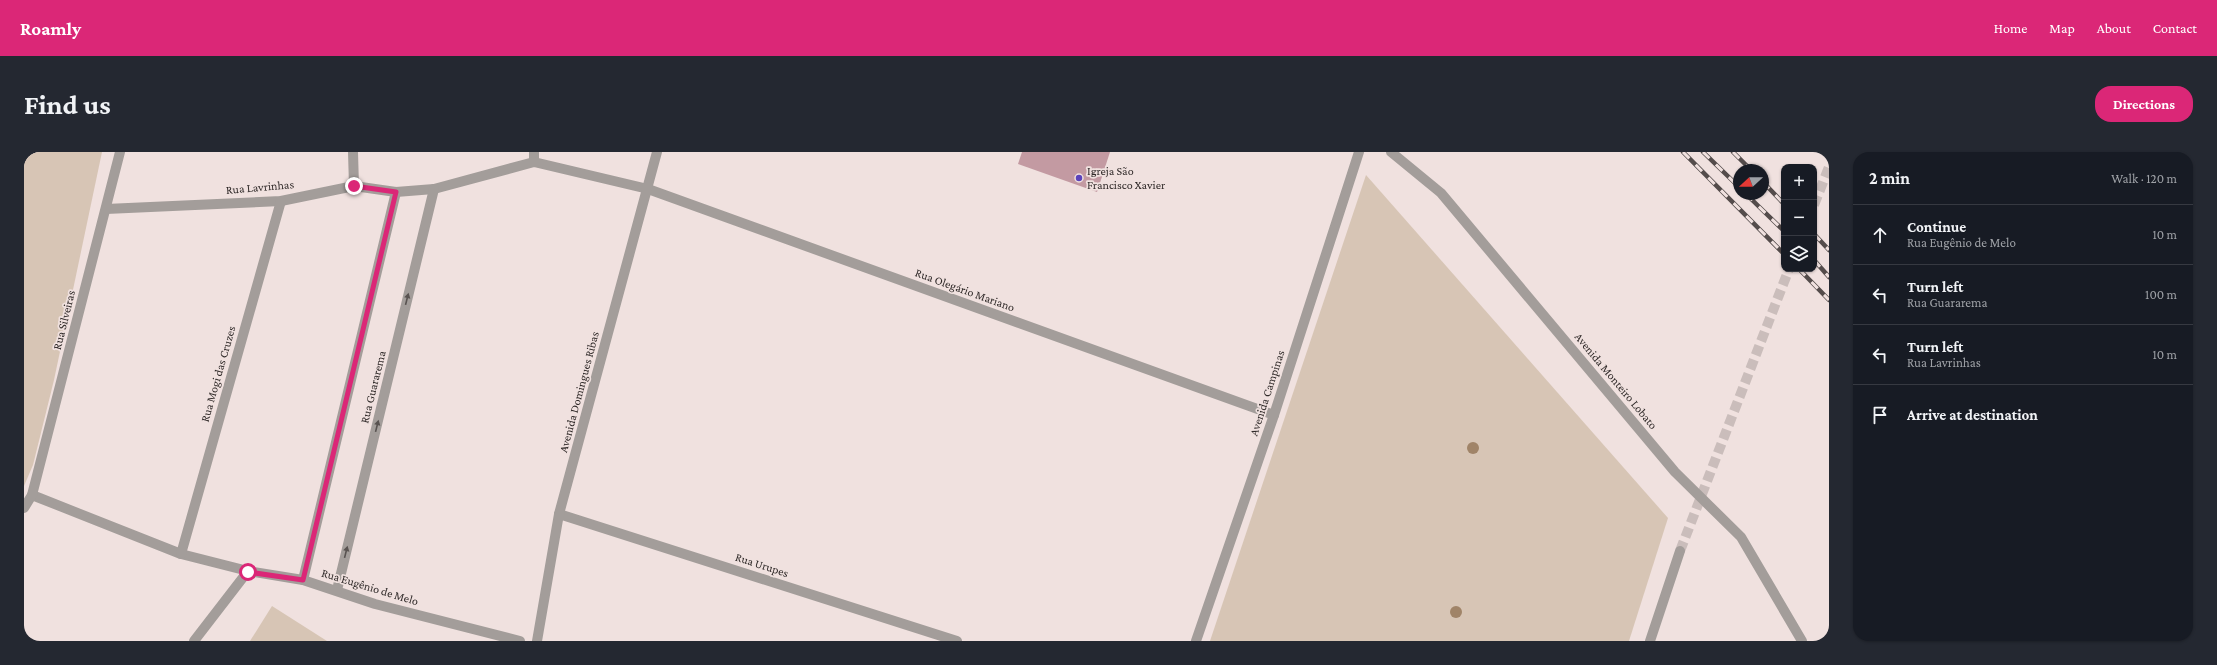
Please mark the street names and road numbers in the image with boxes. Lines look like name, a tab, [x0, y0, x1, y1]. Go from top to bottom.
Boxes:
street label: Rua Lavrinhas	[225, 177, 295, 197]
street label: Rua Olegário Mariano	[913, 265, 1017, 315]
street label: Rua Silveiras	[50, 289, 78, 351]
street label: Rua Mogi das Cruzes	[198, 324, 239, 424]
street label: Avenida Domingues Ribas	[556, 330, 602, 454]
street label: Avenida Monteiro Lobato	[1572, 330, 1660, 432]
street label: Avenida Campinas	[1247, 348, 1288, 438]
street label: Rua Guararema	[357, 349, 389, 425]
street label: Rua Urupes	[734, 550, 791, 580]
street label: Rua Eugênio de Melo	[320, 566, 420, 608]

